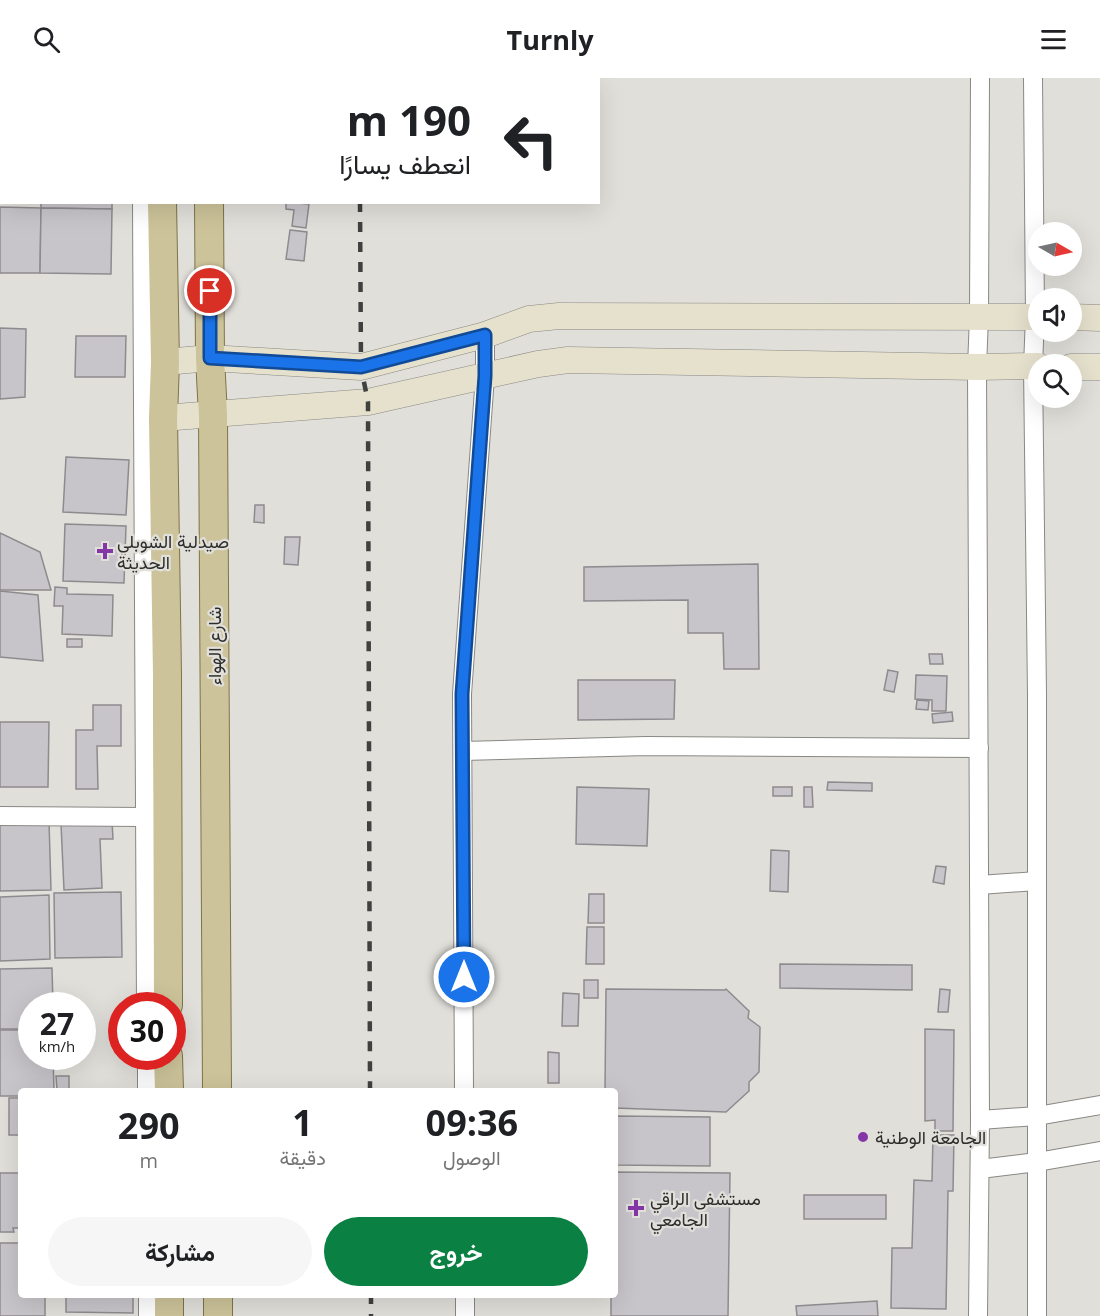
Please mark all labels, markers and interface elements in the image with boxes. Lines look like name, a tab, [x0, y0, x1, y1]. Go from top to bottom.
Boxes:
text: Turnly	[507, 21, 594, 58]
icon: search	[30, 23, 63, 56]
icon: menu	[1037, 23, 1070, 56]
text: 190 m	[347, 91, 471, 148]
icon: left	[492, 102, 570, 180]
text: انعطف يسارًا	[339, 145, 471, 182]
north arrow	[1028, 222, 1082, 276]
map controls	[1028, 222, 1082, 408]
pin	[184, 265, 235, 316]
icon: arrive	[193, 274, 226, 307]
button: sound	[1028, 288, 1082, 342]
button: search	[1028, 354, 1082, 408]
place label: صيدلية الشوبلي الحديثة	[117, 529, 229, 574]
marker: صيدلية الشوبلي الحديثة	[98, 544, 112, 558]
street label: شارع الهواء	[202, 607, 227, 685]
position arrow	[432, 945, 496, 1009]
speed limit sign: 30	[108, 992, 186, 1070]
text: 27	[40, 1003, 74, 1044]
text: km/h	[39, 1036, 75, 1056]
text: 1	[292, 1098, 313, 1147]
text: 09:36	[426, 1098, 518, 1147]
text: 290	[118, 1101, 180, 1150]
place label: الجامعة الوطنية	[875, 1125, 986, 1149]
marker: الجامعة الوطنية	[856, 1130, 870, 1144]
text: دقيقة	[279, 1144, 326, 1171]
text: الوصول	[443, 1144, 501, 1171]
text: m	[139, 1147, 158, 1174]
place label: مستشفى الراقي الجامعي	[650, 1186, 761, 1235]
marker: مستشفى الراقي الجامعي	[627, 1199, 645, 1217]
button: مشاركة	[48, 1217, 312, 1286]
button: خروج	[324, 1217, 588, 1286]

